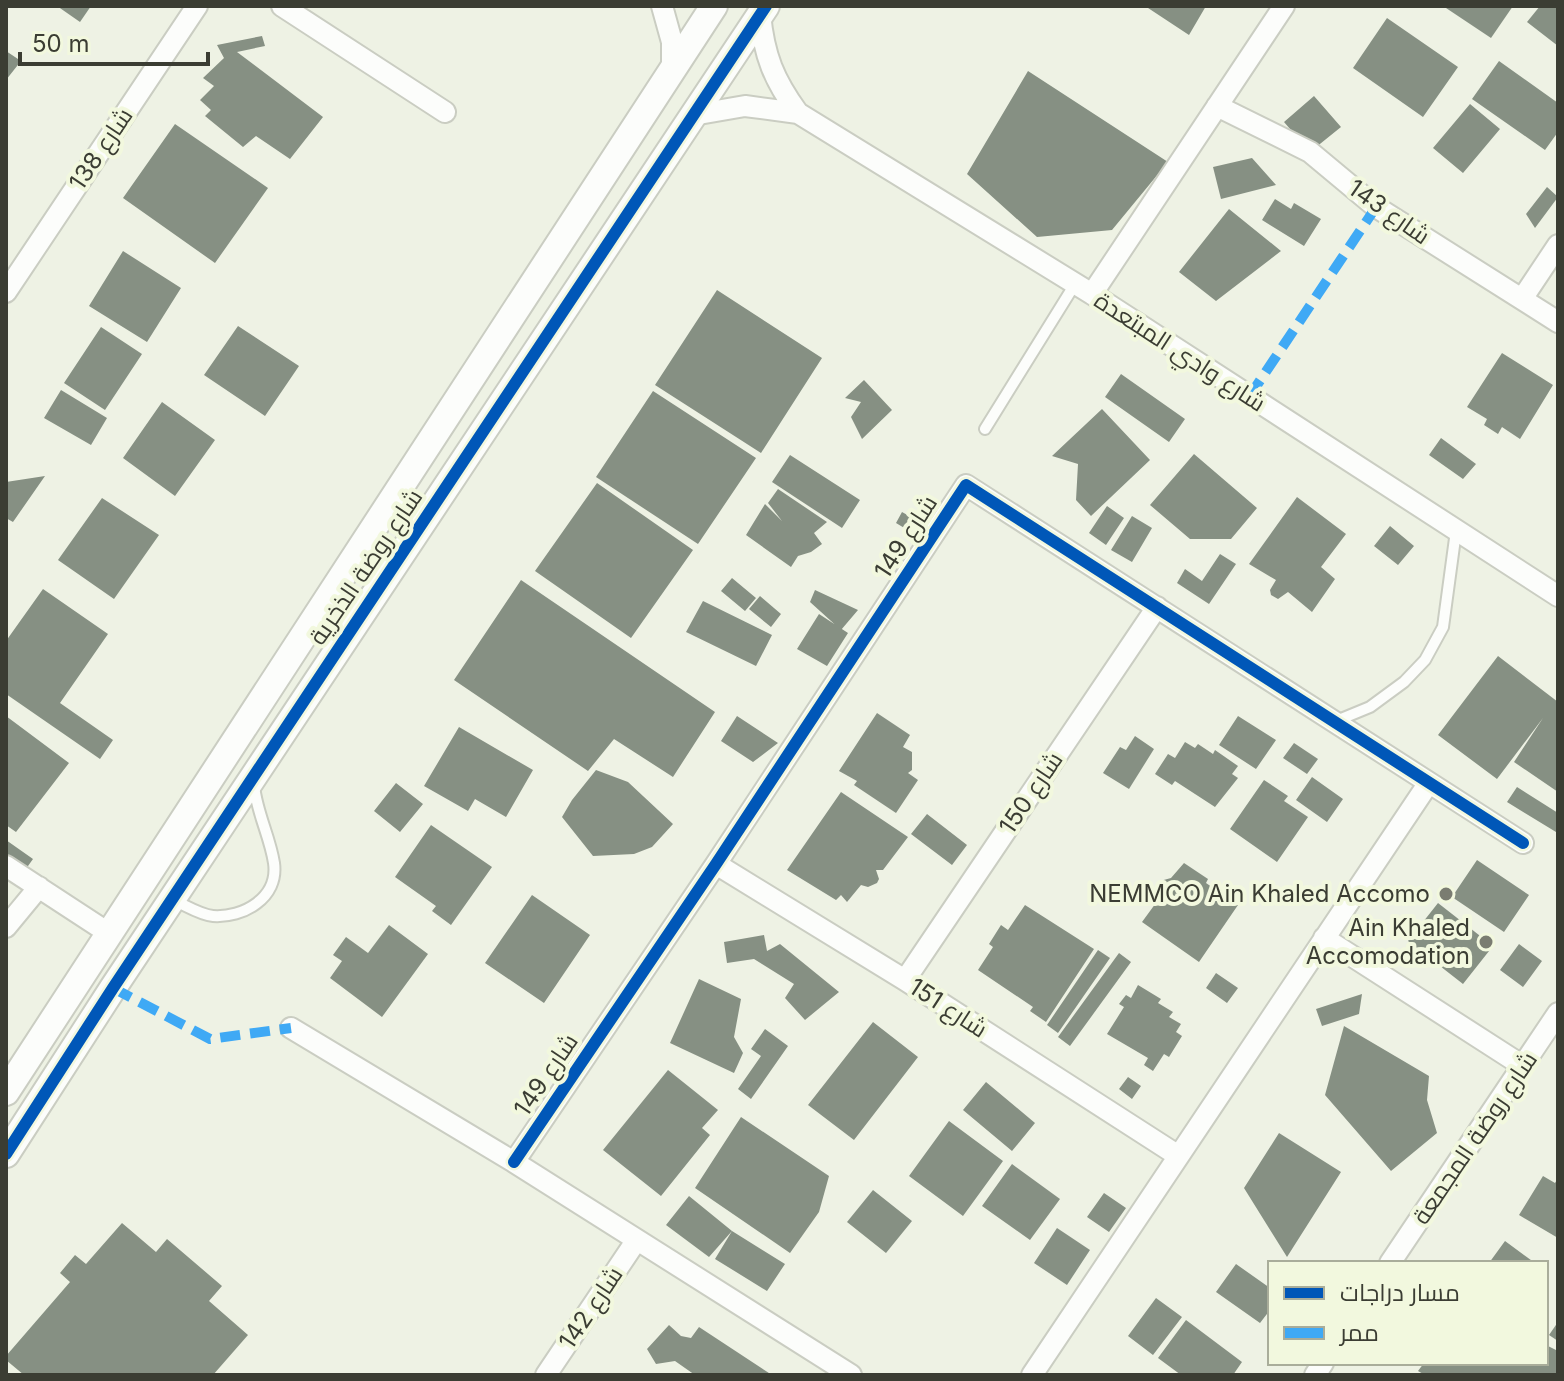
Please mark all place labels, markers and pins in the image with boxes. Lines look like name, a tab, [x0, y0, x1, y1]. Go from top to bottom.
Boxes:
place label: NEMMCO Ain Khaled Accomo	[1089, 879, 1430, 908]
marker: NEMMCO Ain Khaled Accomo	[1437, 885, 1455, 903]
place label: Ain Khaled Accomodation	[1306, 913, 1470, 970]
marker: Ain Khaled Accomodation	[1477, 933, 1495, 951]

